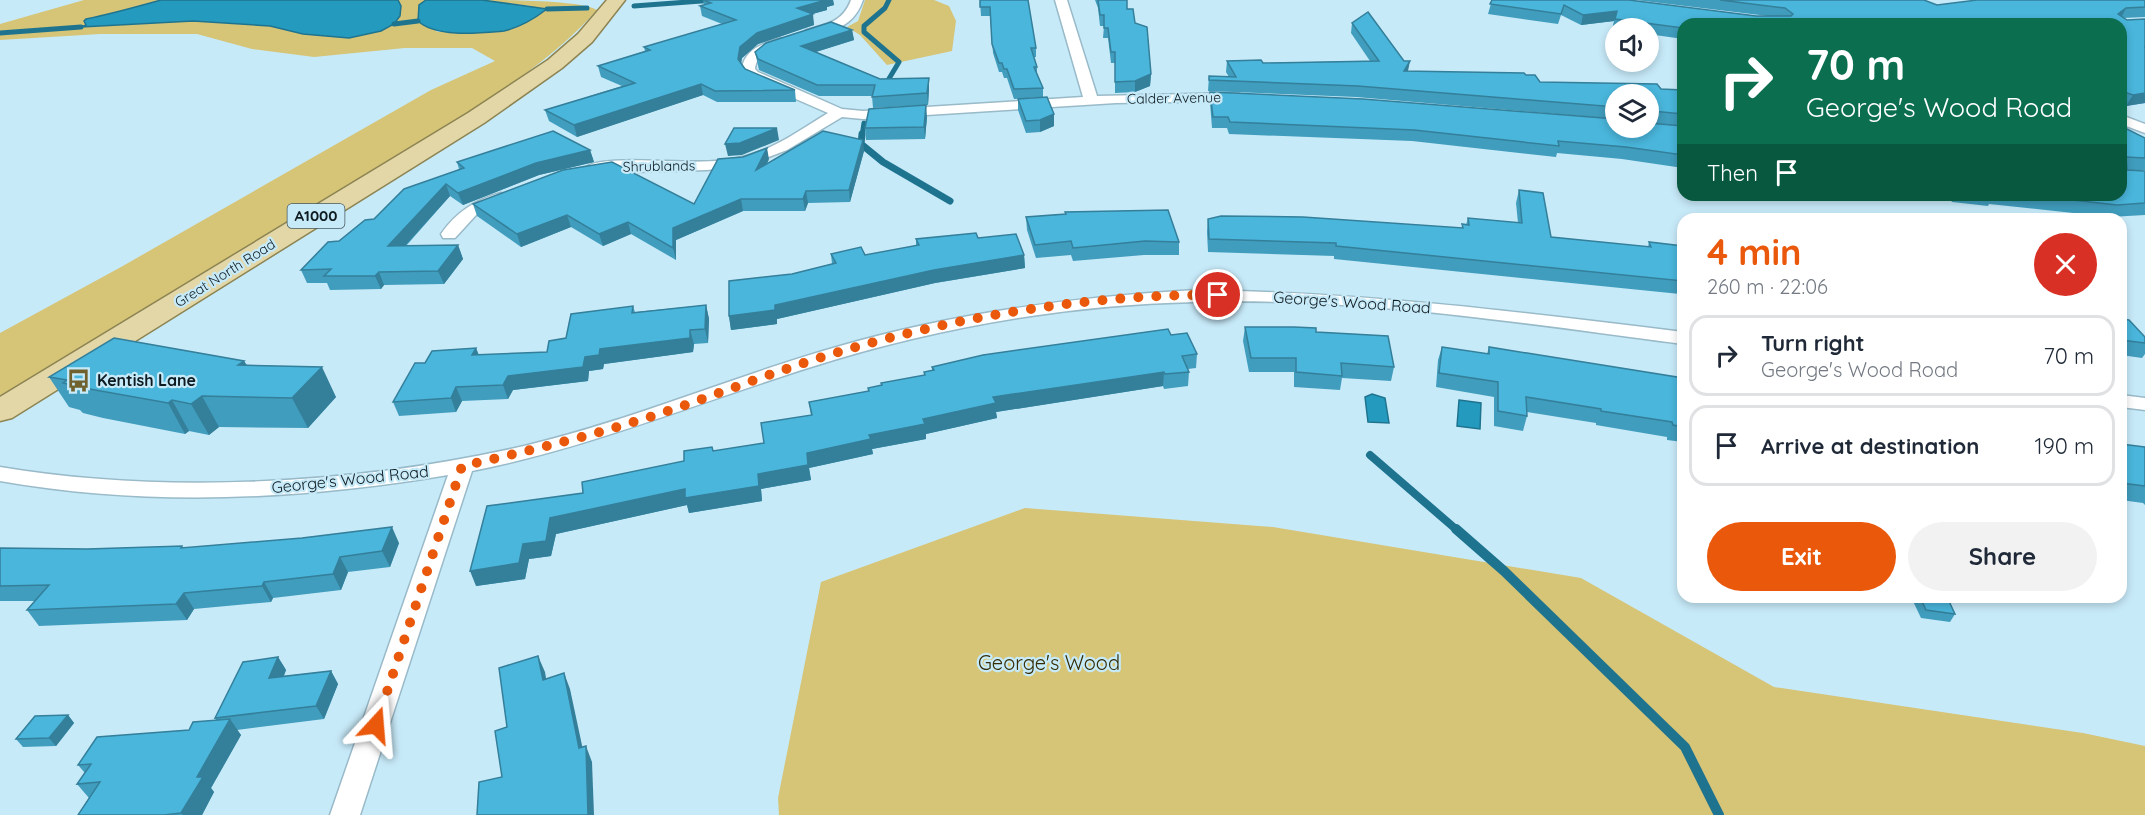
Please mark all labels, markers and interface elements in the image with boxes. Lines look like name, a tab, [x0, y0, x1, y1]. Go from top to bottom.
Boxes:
map controls	[1605, 18, 1659, 138]
button: sound	[1605, 18, 1659, 72]
text: 70 m	[1806, 38, 1905, 91]
icon: right	[1707, 42, 1785, 120]
button: layers	[1605, 84, 1659, 138]
street label: Calder Avenue	[1127, 88, 1221, 108]
text: George's Wood Road	[1806, 90, 2072, 124]
street label: Shrublands	[623, 156, 695, 176]
icon: arrive	[1770, 156, 1803, 189]
text: Then	[1707, 159, 1758, 187]
road number: A1000	[288, 204, 344, 228]
text: 4 min	[1707, 229, 1801, 274]
button: close	[2034, 233, 2097, 296]
street label: Great North Road	[171, 235, 279, 311]
pin	[1192, 269, 1243, 320]
text: 260 m · 22:06	[1707, 274, 1828, 299]
icon: arrive	[1201, 278, 1234, 311]
street label: George's Wood Road	[1273, 287, 1431, 317]
text: Turn right	[1761, 329, 1865, 357]
icon: right	[1710, 339, 1743, 372]
text: 70 m	[2044, 342, 2094, 370]
text: George's Wood Road	[1761, 357, 1958, 382]
bus stop icon: Kentish Lane	[66, 367, 92, 393]
place label: Kentish Lane	[97, 370, 196, 390]
icon: arrive	[1710, 429, 1743, 462]
text: Arrive at destination	[1761, 432, 1979, 460]
text: 190 m	[2034, 432, 2094, 460]
street label: George's Wood Road	[271, 461, 429, 497]
button: Exit	[1707, 522, 1896, 591]
button: Share	[1908, 522, 2097, 591]
park label: George's Wood	[978, 650, 1120, 675]
position arrow	[344, 693, 408, 757]

